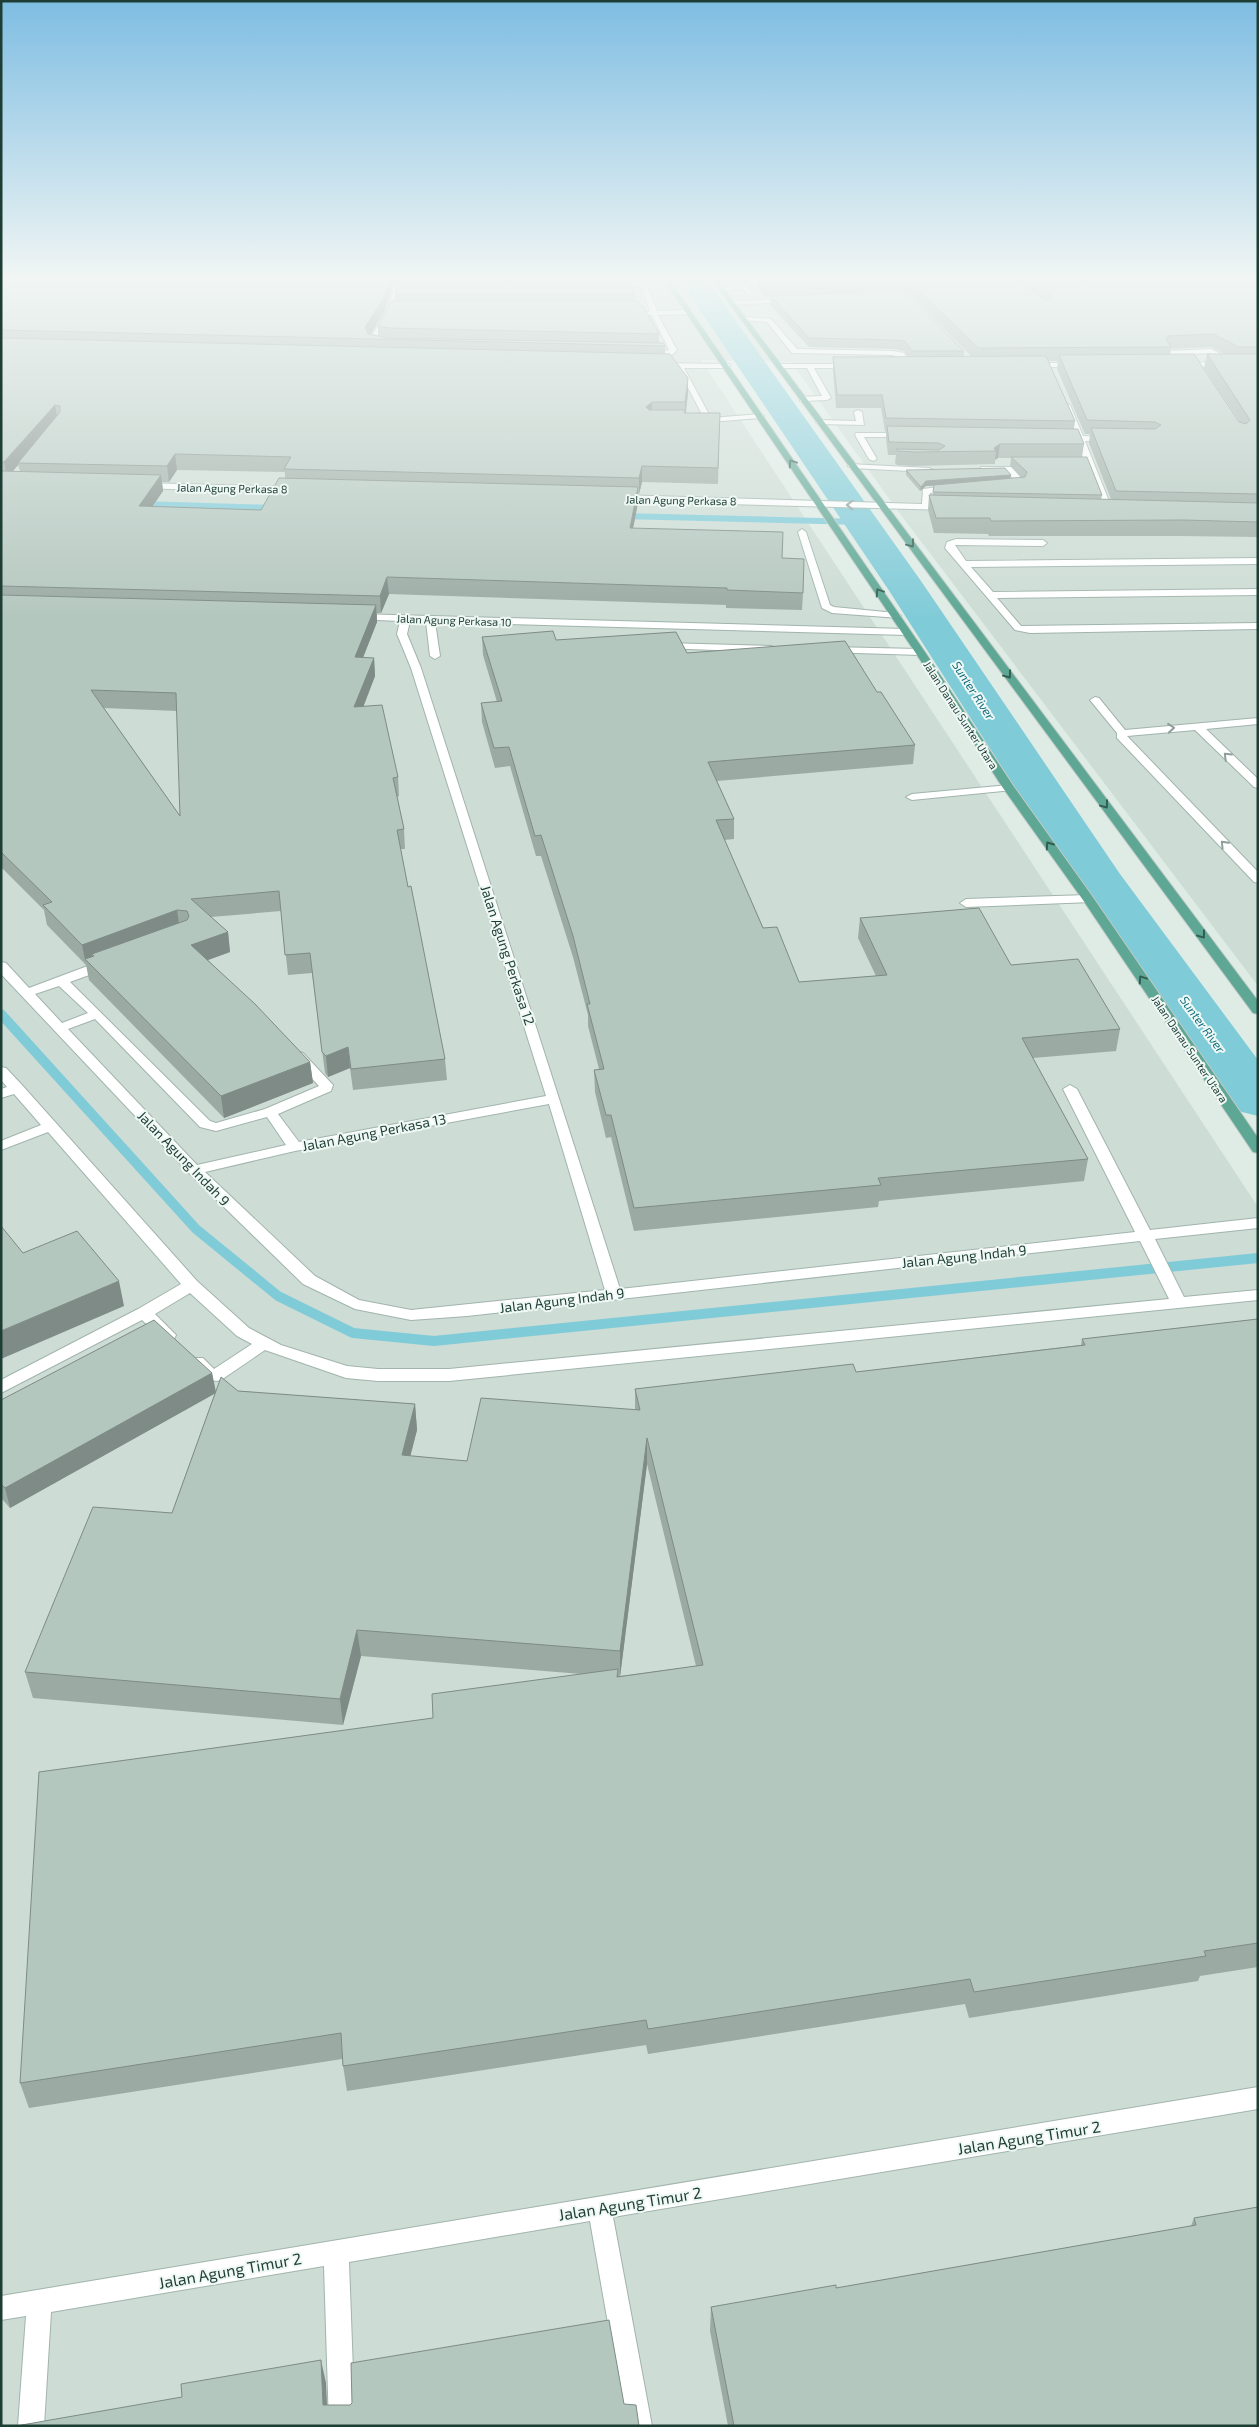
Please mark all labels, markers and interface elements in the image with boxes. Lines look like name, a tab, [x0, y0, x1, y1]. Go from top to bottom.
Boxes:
one-way arrow	[789, 460, 798, 469]
street label: Jalan Agung Perkasa 8	[176, 481, 288, 495]
street label: Jalan Agung Perkasa 8	[625, 493, 737, 507]
one-way arrow	[845, 499, 853, 510]
one-way arrow	[904, 539, 914, 548]
one-way arrow	[876, 588, 885, 597]
street label: Jalan Agung Perkasa 10	[396, 611, 512, 629]
water label: Sunter River	[950, 658, 998, 722]
street label: Jalan Danau Sunter Utara	[921, 659, 1001, 771]
one-way arrow	[1002, 669, 1011, 679]
one-way arrow	[1167, 723, 1175, 734]
one-way arrow	[1224, 753, 1233, 762]
one-way arrow	[1099, 799, 1108, 809]
one-way arrow	[1221, 840, 1230, 849]
one-way arrow	[1046, 841, 1055, 851]
street label: Jalan Agung Perkasa 12	[477, 883, 539, 1027]
one-way arrow	[1196, 929, 1205, 939]
one-way arrow	[1139, 975, 1148, 985]
street label: Jalan Danau Sunter Utara	[1149, 993, 1231, 1105]
water label: Sunter River	[1178, 993, 1228, 1055]
street label: Jalan Agung Indah 9	[134, 1107, 234, 1209]
street label: Jalan Agung Perkasa 13	[301, 1110, 447, 1154]
street label: Jalan Agung Indah 9	[901, 1241, 1027, 1271]
street label: Jalan Agung Indah 9	[499, 1284, 625, 1316]
street label: Jalan Agung Timur 2	[956, 2116, 1102, 2158]
street label: Jalan Agung Timur 2	[557, 2182, 703, 2224]
street label: Jalan Agung Timur 2	[157, 2248, 303, 2292]

